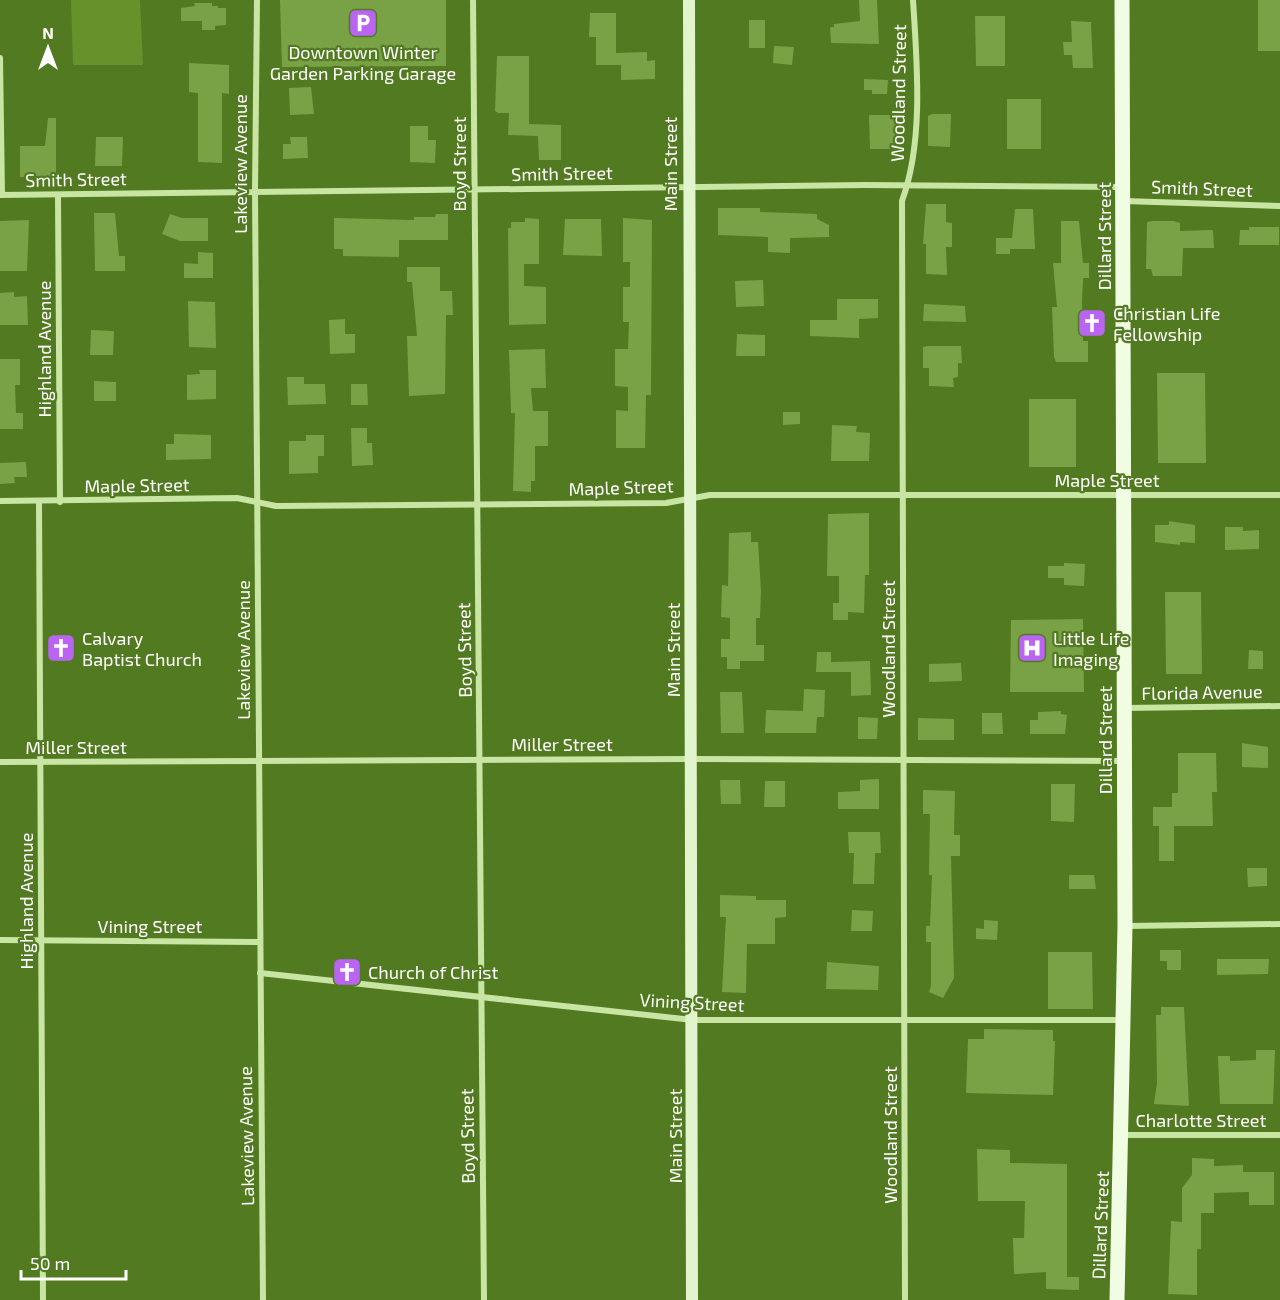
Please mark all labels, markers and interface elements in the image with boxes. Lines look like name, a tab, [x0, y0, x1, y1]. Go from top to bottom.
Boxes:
parking icon: Downtown Winter Garden Parking Garage	[347, 7, 379, 39]
north arrow	[18, 18, 78, 78]
text: N	[42, 23, 54, 42]
street label: Woodland Street	[886, 24, 910, 162]
place label: Downtown Winter Garden Parking Garage	[270, 41, 456, 84]
street label: Lakeview Avenue	[229, 94, 251, 234]
street label: Boyd Street	[448, 116, 470, 212]
street label: Main Street	[659, 117, 681, 211]
street label: Smith Street	[511, 161, 613, 185]
street label: Smith Street	[25, 167, 127, 191]
street label: Smith Street	[1151, 175, 1253, 201]
street label: Dillard Street	[1093, 182, 1115, 290]
street label: Highland Avenue	[33, 281, 55, 417]
place label: Christian Life Fellowship	[1113, 302, 1220, 345]
church icon: Christian Life Fellowship	[1076, 307, 1108, 339]
street label: Maple Street	[1054, 469, 1160, 491]
street label: Maple Street	[84, 473, 190, 497]
street label: Maple Street	[568, 474, 674, 500]
street label: Lakeview Avenue	[232, 580, 254, 720]
street label: Woodland Street	[877, 580, 899, 718]
street label: Boyd Street	[452, 602, 476, 698]
street label: Main Street	[662, 603, 684, 697]
place label: Calvary Baptist Church	[82, 627, 202, 670]
place label: Little Life Imaging	[1053, 627, 1130, 670]
church icon: Calvary Baptist Church	[45, 632, 77, 664]
hospital icon: Little Life Imaging	[1016, 632, 1048, 664]
street label: Florida Avenue	[1141, 680, 1263, 704]
street label: Dillard Street	[1094, 686, 1116, 794]
street label: Miller Street	[511, 733, 613, 755]
street label: Miller Street	[25, 736, 127, 758]
street label: Highland Avenue	[15, 833, 37, 969]
street label: Vining Street	[98, 915, 203, 937]
church icon: Church of Christ	[331, 956, 363, 988]
place label: Church of Christ	[368, 961, 498, 983]
street label: Vining Street	[639, 988, 745, 1016]
street label: Lakeview Avenue	[234, 1066, 258, 1206]
street label: Woodland Street	[879, 1066, 901, 1204]
street label: Boyd Street	[455, 1088, 479, 1184]
street label: Main Street	[664, 1089, 686, 1183]
street label: Charlotte Street	[1136, 1109, 1267, 1131]
street label: Dillard Street	[1087, 1170, 1113, 1280]
scale bar	[21, 1243, 126, 1281]
text: 50 m	[30, 1252, 70, 1274]

